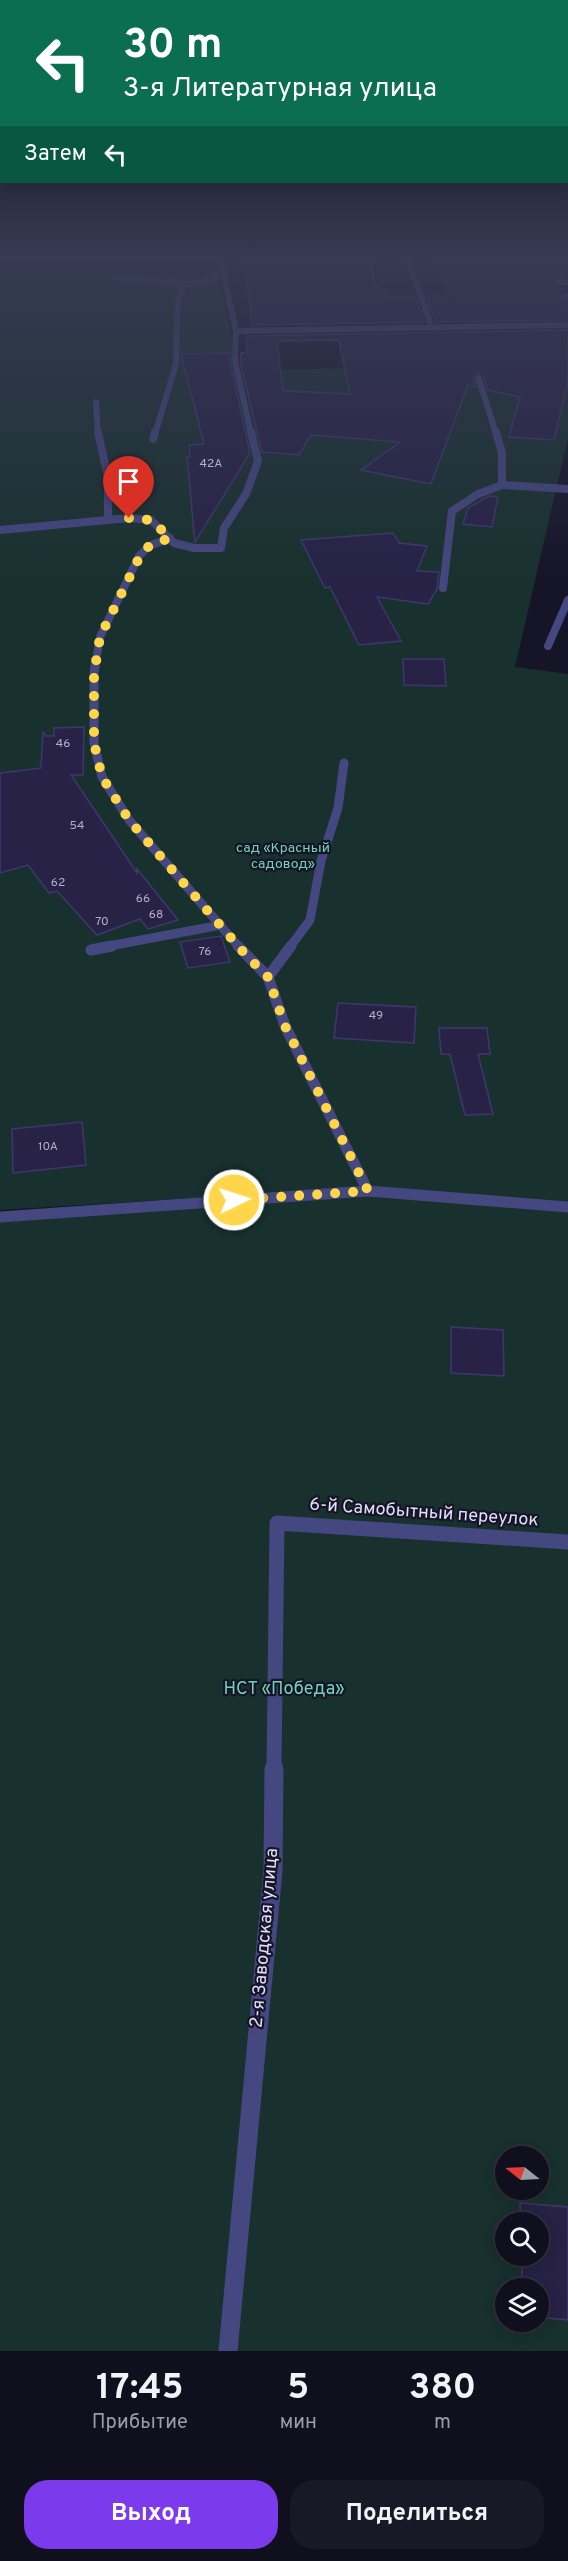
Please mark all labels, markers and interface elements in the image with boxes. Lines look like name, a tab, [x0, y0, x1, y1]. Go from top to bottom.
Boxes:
text: 30 m	[123, 20, 222, 73]
icon: left	[24, 24, 102, 102]
text: 3-я Литературная улица	[123, 72, 437, 106]
icon: left	[99, 138, 132, 171]
text: Затем	[24, 141, 87, 168]
pin	[103, 456, 154, 518]
house number: 42А	[200, 456, 222, 472]
icon: arrive	[112, 465, 145, 498]
house number: 46	[56, 736, 70, 752]
house number: 54	[69, 818, 85, 834]
park label: сад «Красный садовод»	[236, 840, 330, 873]
house number: 62	[51, 875, 65, 891]
house number: 66	[136, 891, 150, 907]
house number: 68	[149, 907, 163, 923]
house number: 70	[95, 914, 109, 930]
house number: 76	[199, 944, 211, 960]
house number: 49	[369, 1008, 383, 1024]
house number: 10А	[38, 1139, 58, 1155]
position arrow	[202, 1168, 266, 1232]
street label: 6-й Самобытный переулок	[309, 1494, 539, 1532]
park label: НСТ «Победа»	[224, 1678, 344, 1701]
street label: 2-я Заводская улица	[246, 1847, 284, 2029]
north arrow	[495, 2146, 549, 2200]
map controls	[495, 2146, 549, 2332]
button: search	[495, 2212, 549, 2266]
button: layers	[495, 2278, 549, 2332]
text: 17:45	[96, 2366, 184, 2412]
text: 5	[287, 2366, 309, 2412]
text: 380	[409, 2366, 476, 2412]
text: Прибытие	[92, 2410, 188, 2436]
text: мин	[280, 2410, 317, 2436]
text: m	[434, 2410, 451, 2436]
button: Выход	[24, 2480, 278, 2549]
button: Поделиться	[290, 2480, 544, 2549]

